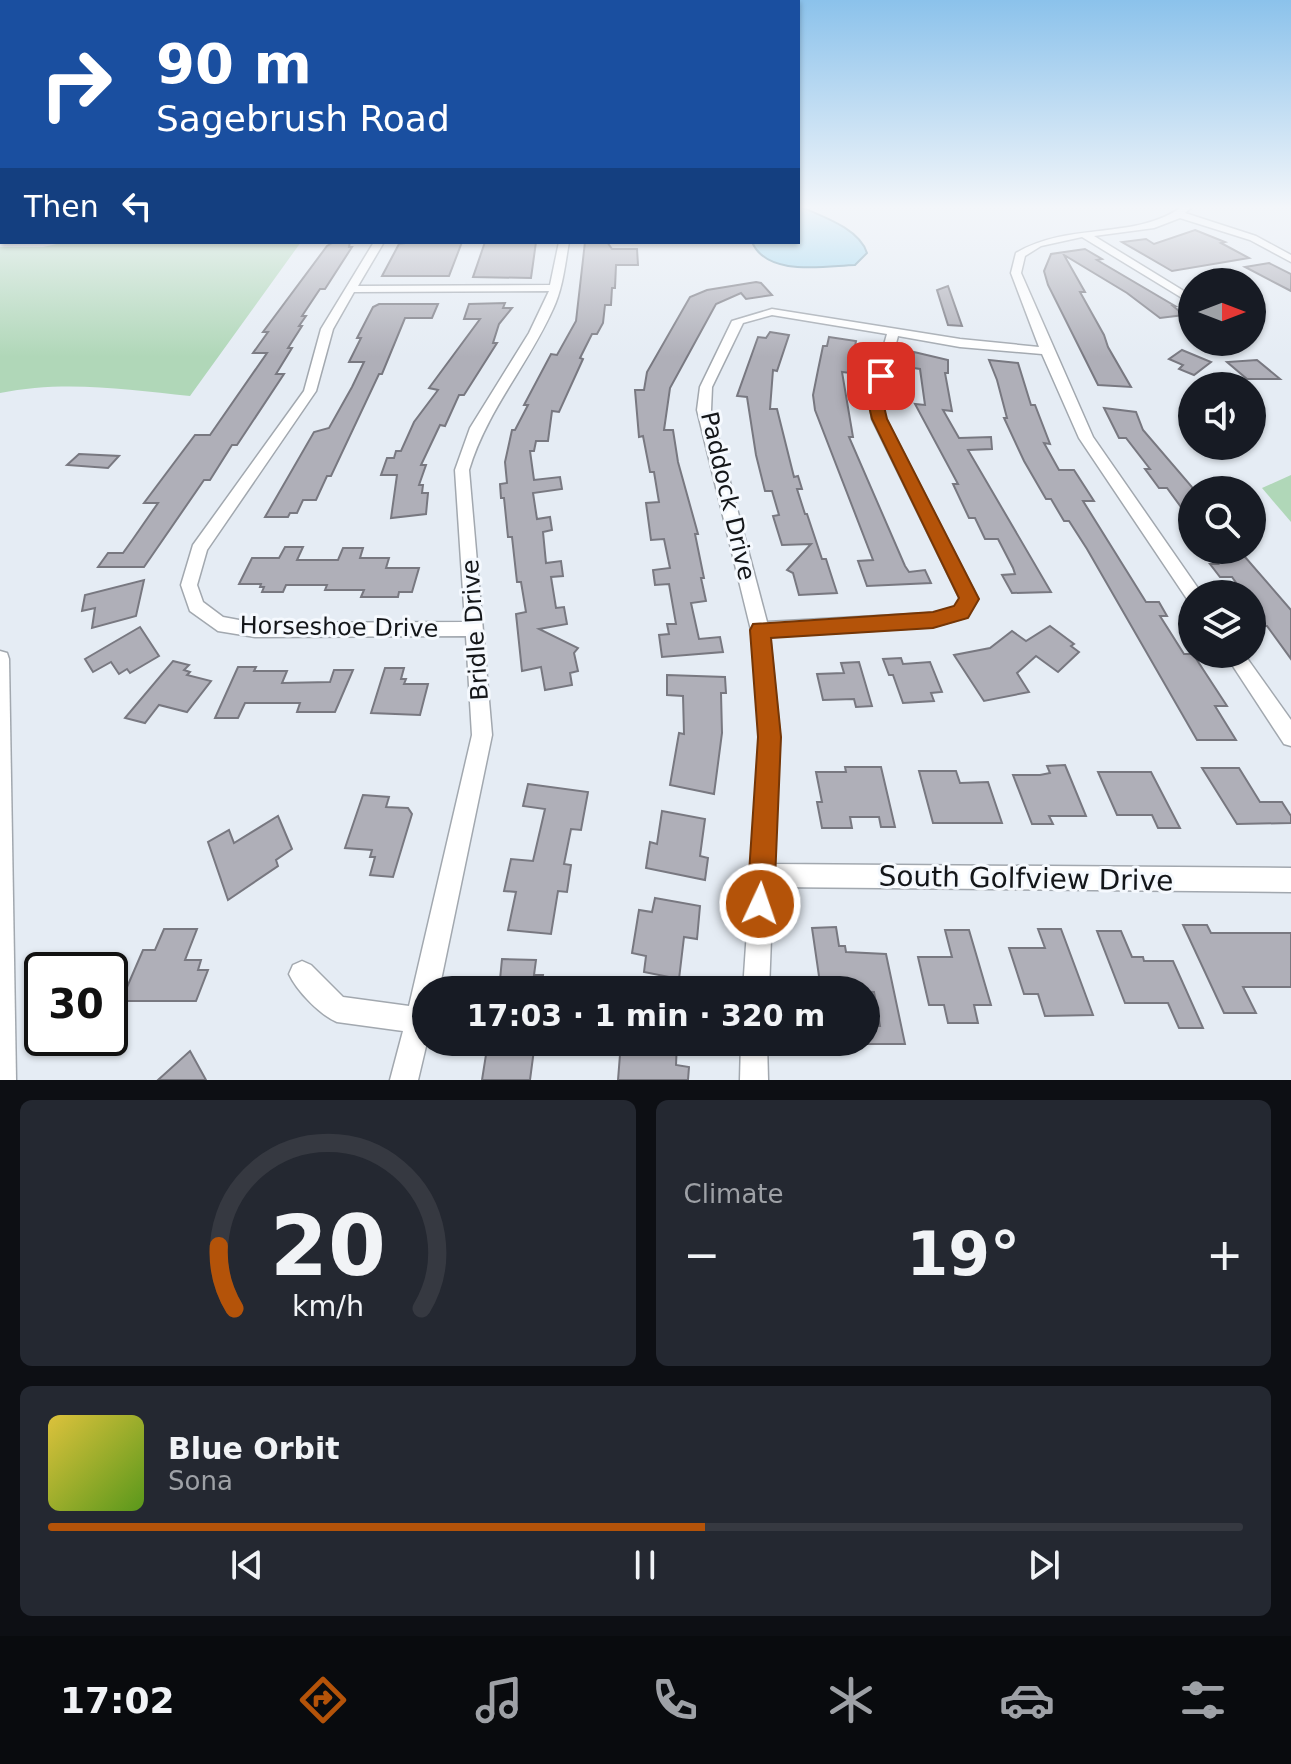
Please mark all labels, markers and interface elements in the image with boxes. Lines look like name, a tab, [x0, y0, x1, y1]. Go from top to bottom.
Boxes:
text: 90 m	[156, 31, 312, 96]
icon: right	[24, 32, 128, 136]
text: Sagebrush Road	[156, 98, 450, 139]
icon: left	[115, 184, 159, 228]
text: Then	[24, 189, 99, 224]
north arrow	[1178, 268, 1266, 356]
map controls	[1178, 268, 1266, 668]
pin	[847, 342, 915, 410]
icon: arrive	[859, 354, 903, 398]
button: sound	[1178, 372, 1266, 460]
street label: Paddock Drive	[695, 409, 761, 583]
button: search	[1178, 476, 1266, 564]
street label: Bridle Drive	[456, 559, 494, 701]
button: layers	[1178, 580, 1266, 668]
street label: Horseshoe Drive	[239, 611, 439, 643]
street label: South Golfview Drive	[878, 859, 1174, 898]
position arrow	[718, 862, 802, 946]
speed limit sign: 30	[24, 952, 128, 1056]
text: 17:03 · 1 min · 320 m	[467, 998, 825, 1033]
text: Climate	[684, 1179, 784, 1209]
text: 20	[270, 1198, 386, 1295]
text: 19°	[907, 1219, 1020, 1289]
text: −	[684, 1229, 720, 1280]
text: +	[1206, 1229, 1243, 1280]
text: km/h	[292, 1289, 364, 1323]
text: Blue Orbit	[168, 1431, 340, 1466]
text: Sona	[168, 1466, 233, 1496]
icon: previous	[225, 1543, 269, 1587]
icon: pause	[623, 1543, 667, 1587]
icon: next	[1022, 1543, 1066, 1587]
icon: directions	[295, 1672, 351, 1728]
icon: music	[471, 1672, 527, 1728]
icon: phone	[647, 1672, 703, 1728]
icon: climate	[823, 1672, 879, 1728]
icon: car	[999, 1672, 1055, 1728]
icon: filters	[1175, 1672, 1231, 1728]
text: 17:02	[60, 1680, 175, 1721]

